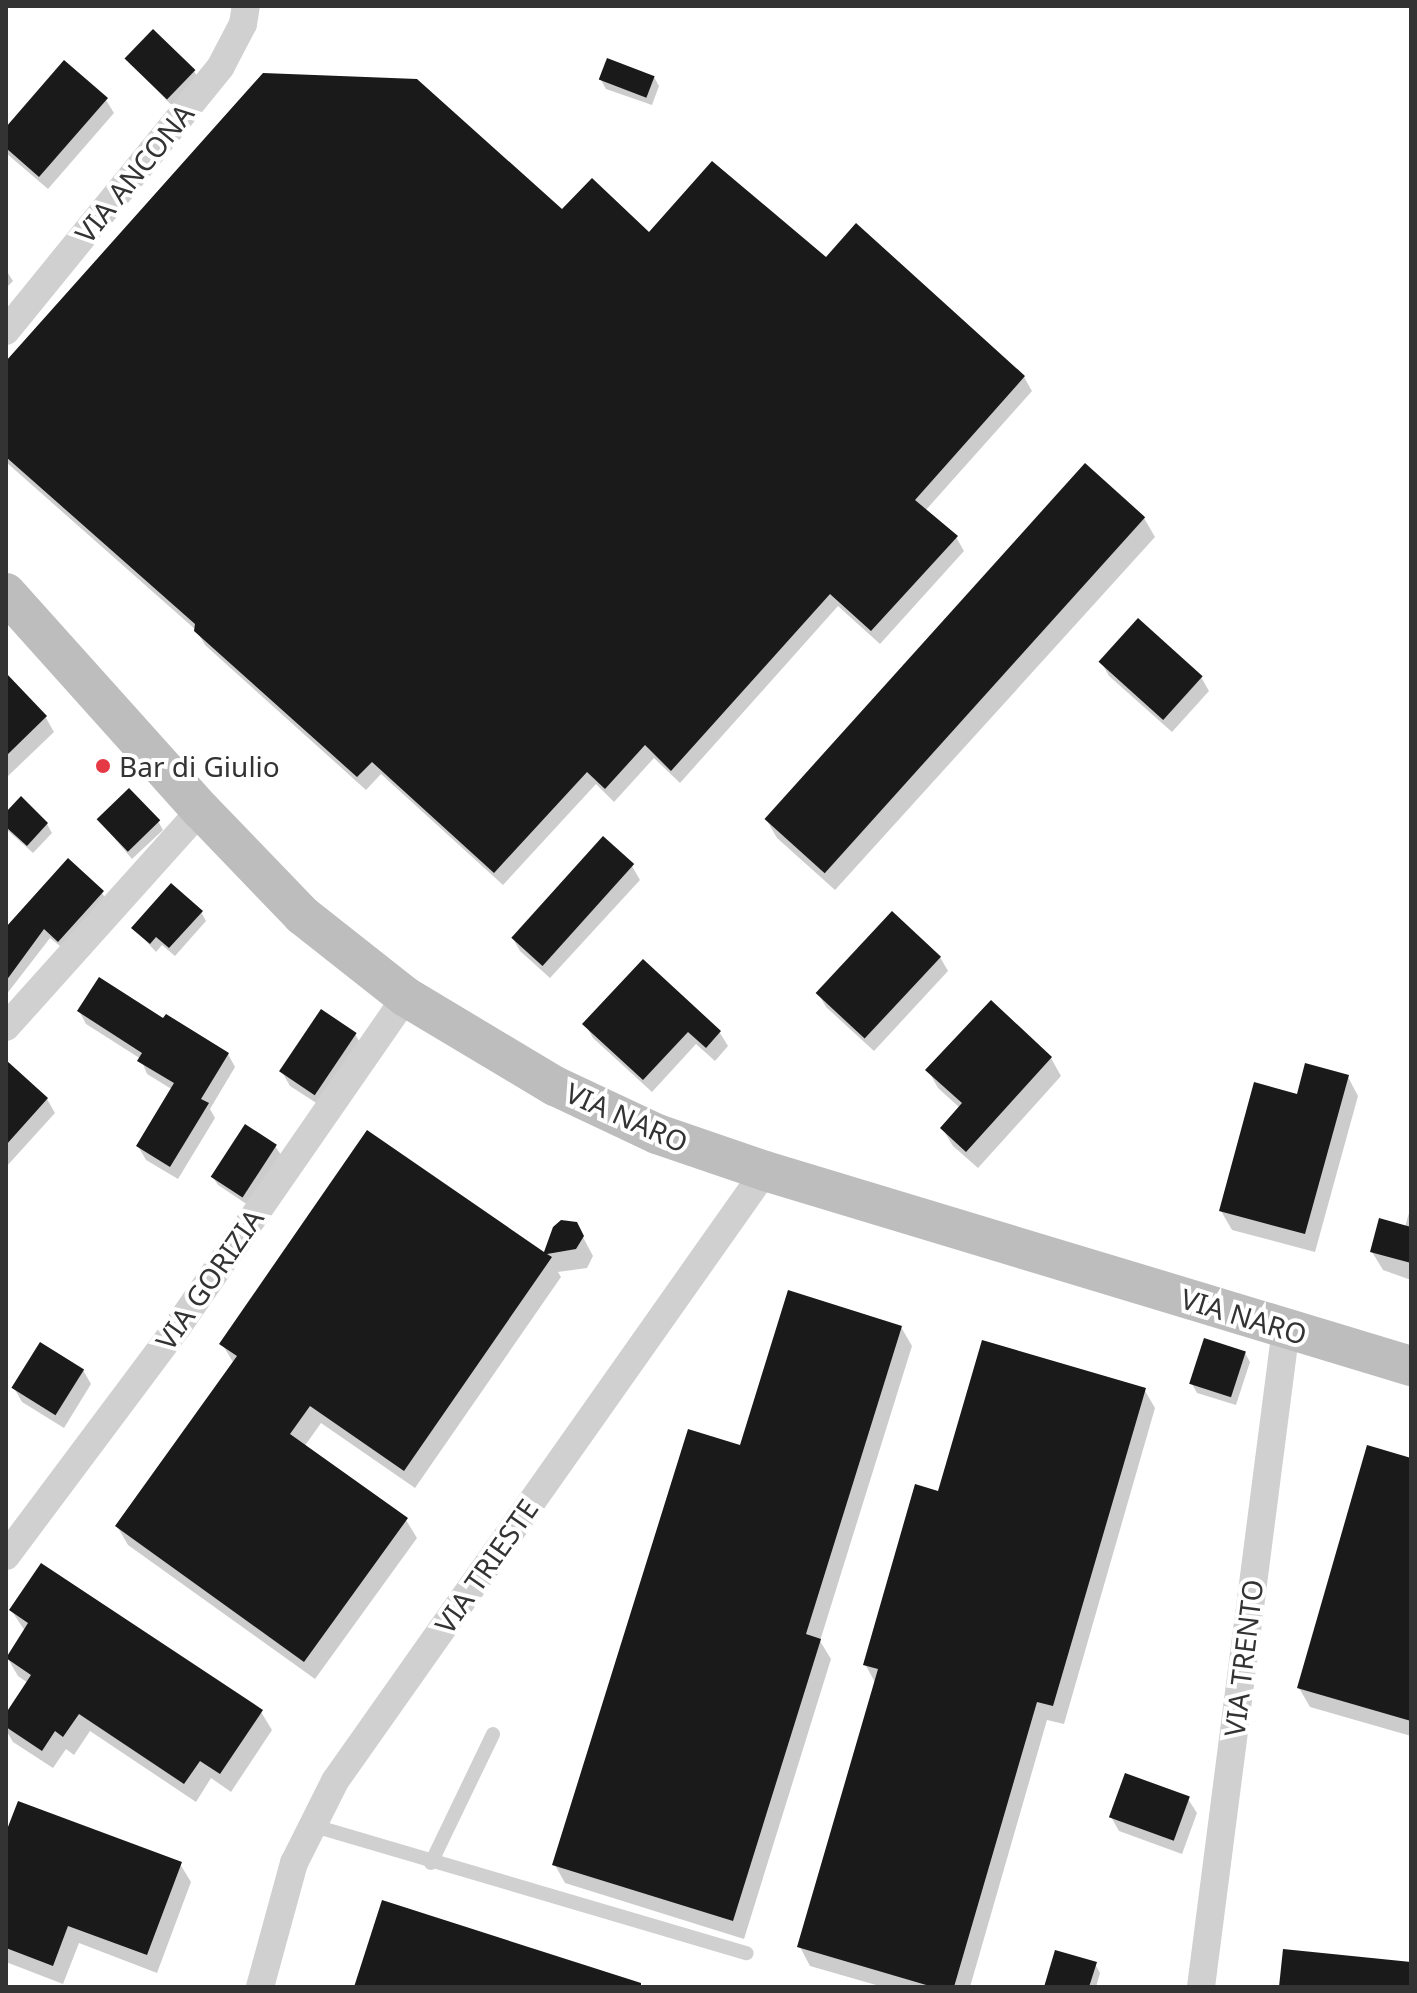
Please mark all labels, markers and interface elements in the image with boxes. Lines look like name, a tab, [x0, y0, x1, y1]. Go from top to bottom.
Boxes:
street label: VIA ANCONA	[68, 97, 200, 249]
place label: Bar di Giulio	[119, 749, 280, 783]
marker: Bar di Giulio	[94, 757, 112, 775]
street label: VIA NARO	[561, 1075, 693, 1159]
street label: VIA GORIZIA	[148, 1202, 270, 1356]
street label: VIA NARO	[1177, 1281, 1311, 1351]
street label: VIA TRIESTE	[427, 1492, 545, 1640]
street label: VIA TRENTO	[1217, 1577, 1269, 1739]

